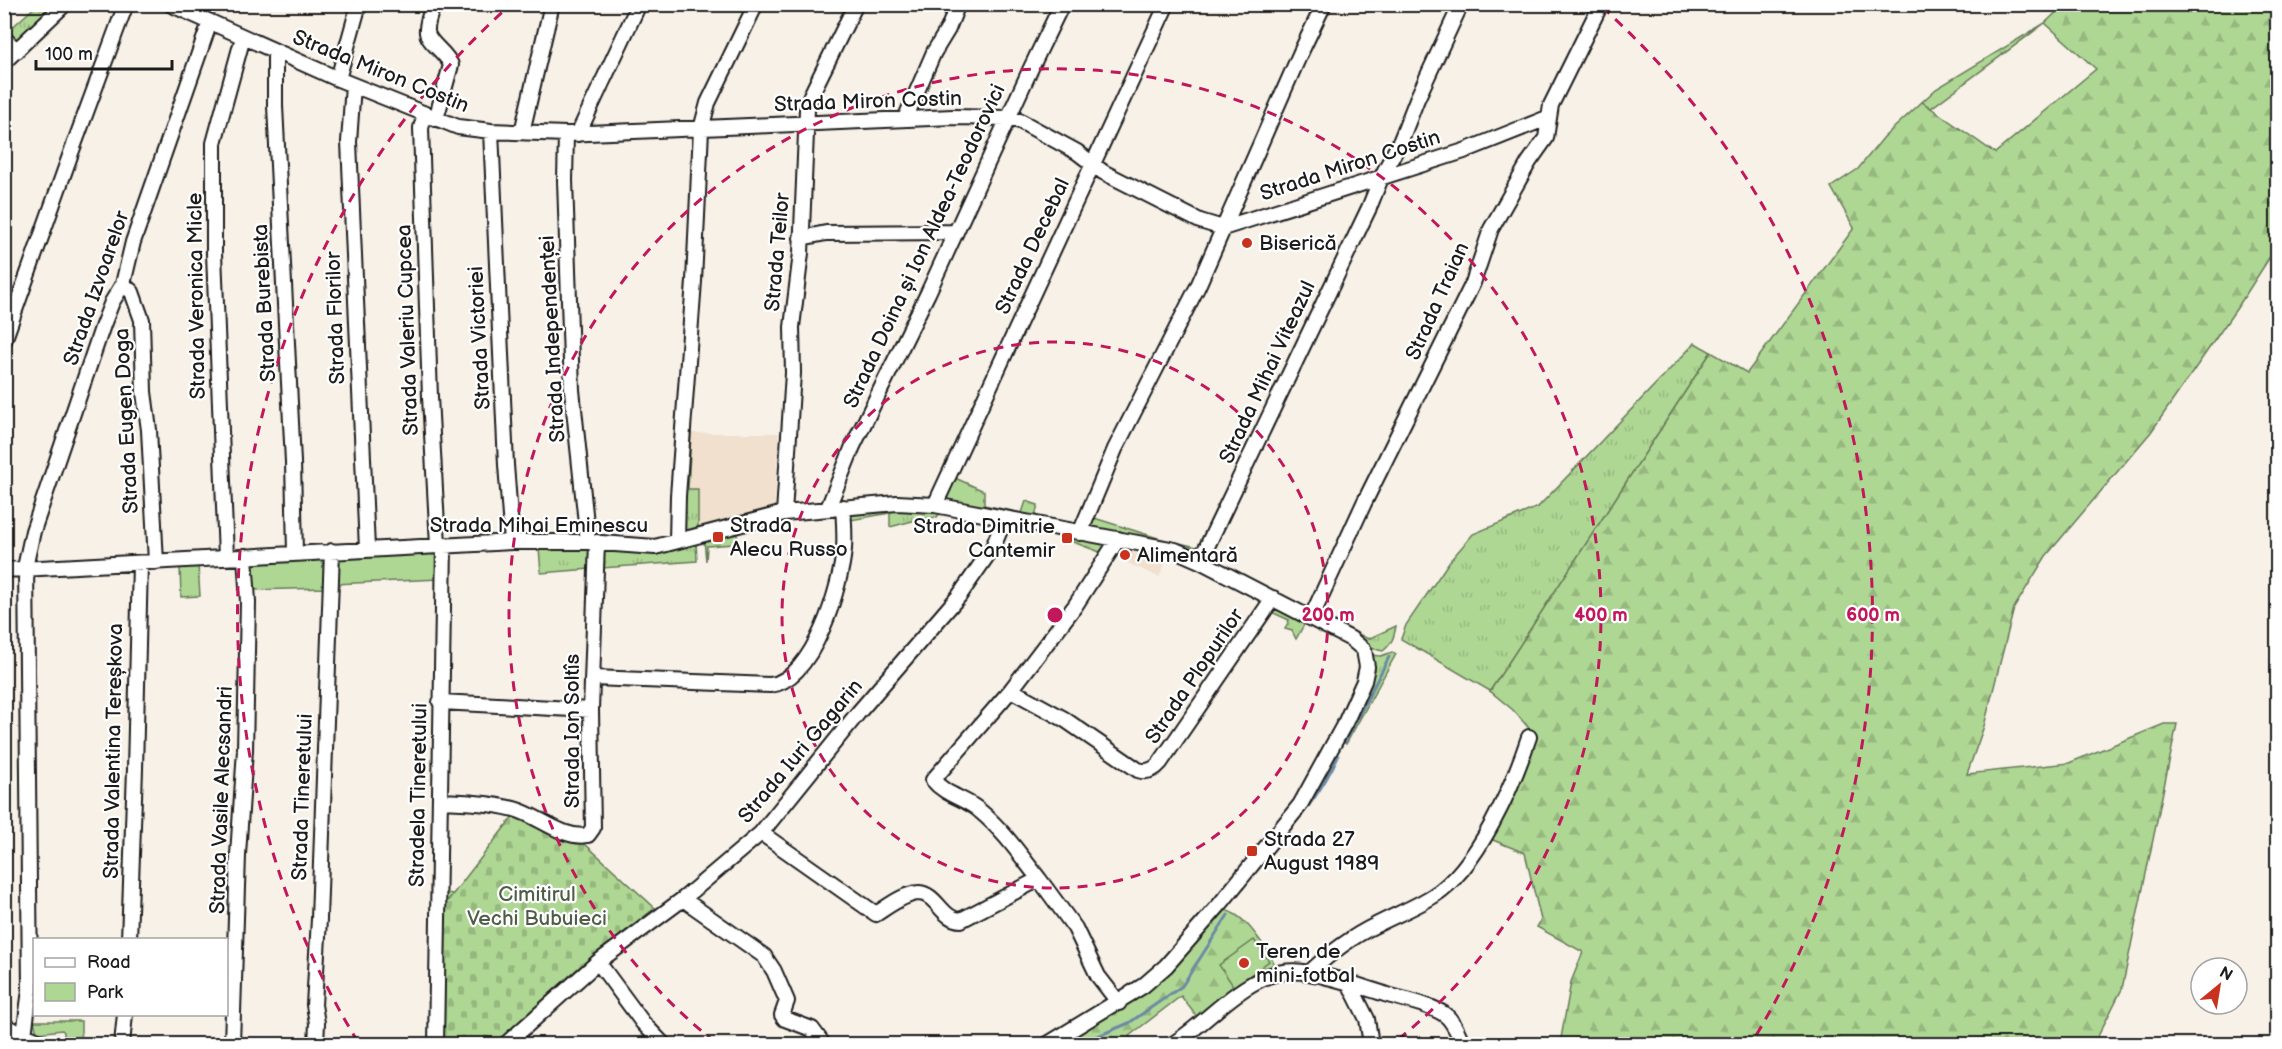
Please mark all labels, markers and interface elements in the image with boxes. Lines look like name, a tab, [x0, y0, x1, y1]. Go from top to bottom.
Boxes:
street label: Strada Miron Costin	[289, 25, 473, 118]
scale bar	[36, 33, 172, 71]
text: 100 m	[45, 44, 93, 65]
street label: Strada Doina și Ion Aldea-Teodorovici	[838, 80, 1011, 412]
street label: Strada Miron Costin	[774, 86, 962, 117]
street label: Strada Miron Costin	[1257, 125, 1443, 206]
street label: Strada Decebal	[990, 174, 1075, 318]
street label: Strada Teilor	[760, 191, 795, 312]
street label: Strada Veronica Micle	[182, 192, 211, 400]
street label: Strada Izvoarelor	[58, 207, 135, 369]
street label: Strada Burebista	[248, 223, 281, 383]
street label: Strada Valeriu Cupcea	[391, 224, 424, 436]
place label: Biserică	[1259, 231, 1337, 256]
street label: Strada Independenței	[535, 235, 570, 443]
marker: Biserică	[1240, 236, 1254, 250]
street label: Strada Traian	[1400, 238, 1475, 364]
street label: Strada Florilor	[321, 251, 350, 385]
street label: Strada Victoriei	[463, 265, 496, 410]
street label: Strada Mihai Viteazul	[1214, 277, 1321, 468]
street label: Strada Eugen Doga	[109, 328, 144, 514]
street label: Strada Mihai Eminescu	[430, 513, 648, 538]
place label: Strada Alecu Russo	[730, 513, 848, 562]
place label: Strada Dimitrie Cantemir	[913, 514, 1055, 563]
marker: Strada Alecu Russo	[711, 530, 725, 544]
marker: Strada Dimitrie Cantemir	[1060, 531, 1074, 545]
place label: Alimentară	[1137, 543, 1238, 568]
marker: Alimentară	[1118, 548, 1132, 562]
street label: Strada Plopurilor	[1140, 604, 1249, 749]
centre of rings	[1045, 605, 1065, 625]
text: 200 m	[1301, 605, 1355, 626]
text: 400 m	[1574, 605, 1628, 626]
text: 600 m	[1846, 605, 1900, 626]
street label: Strada Valentina Tereșkova	[99, 623, 128, 879]
street label: Strada Ion Soltîs	[560, 654, 585, 808]
street label: Strada Iuri Gagarin	[733, 674, 868, 828]
street label: Strada Vasile Alecsandri	[205, 686, 238, 914]
street label: Stradela Tineretului	[404, 703, 433, 887]
street label: Strada Tineretului	[287, 713, 318, 881]
place label: Strada 27 August 1989	[1264, 827, 1379, 876]
marker: Strada 27 August 1989	[1245, 844, 1259, 858]
park label: Cimitirul Vechi Bubuieci	[467, 882, 607, 931]
legend	[33, 938, 228, 1016]
place label: Teren de mini-fotbal	[1256, 939, 1355, 988]
text: Road	[87, 952, 131, 973]
marker: Teren de mini-fotbal	[1237, 956, 1251, 970]
north arrow	[2189, 956, 2249, 1016]
text: N	[2216, 963, 2236, 986]
text: Park	[87, 982, 123, 1003]

